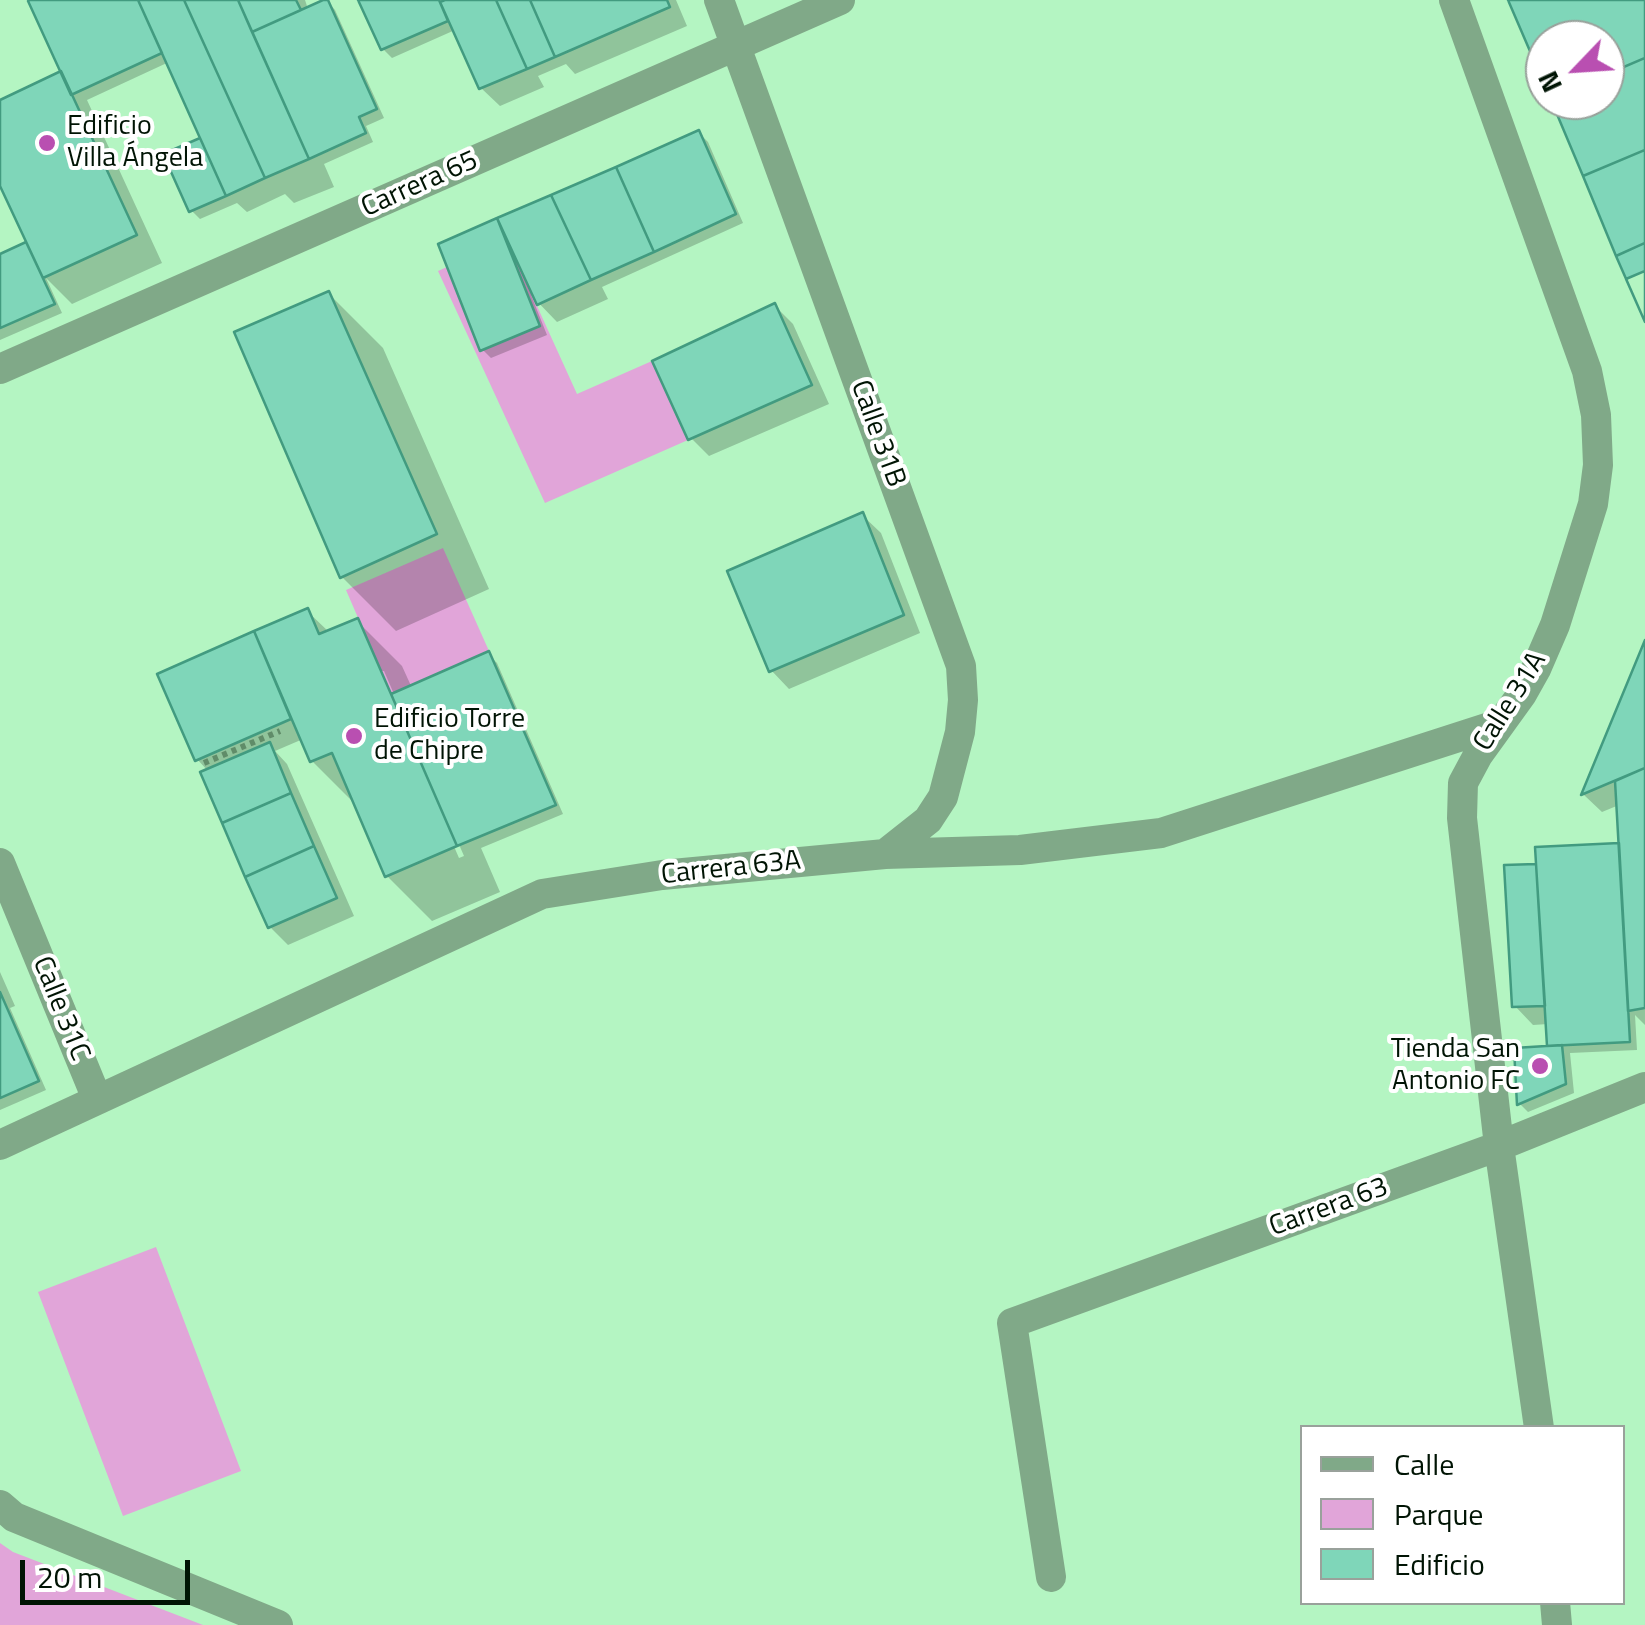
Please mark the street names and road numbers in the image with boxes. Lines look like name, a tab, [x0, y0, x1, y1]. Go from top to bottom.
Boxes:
street label: Carrera 65	[357, 144, 483, 226]
street label: Calle 31B	[842, 376, 912, 492]
street label: Calle 31A	[1467, 646, 1555, 758]
street label: Carrera 63A	[659, 845, 803, 893]
street label: Calle 31C	[24, 952, 96, 1066]
street label: Carrera 63	[1265, 1171, 1393, 1245]

